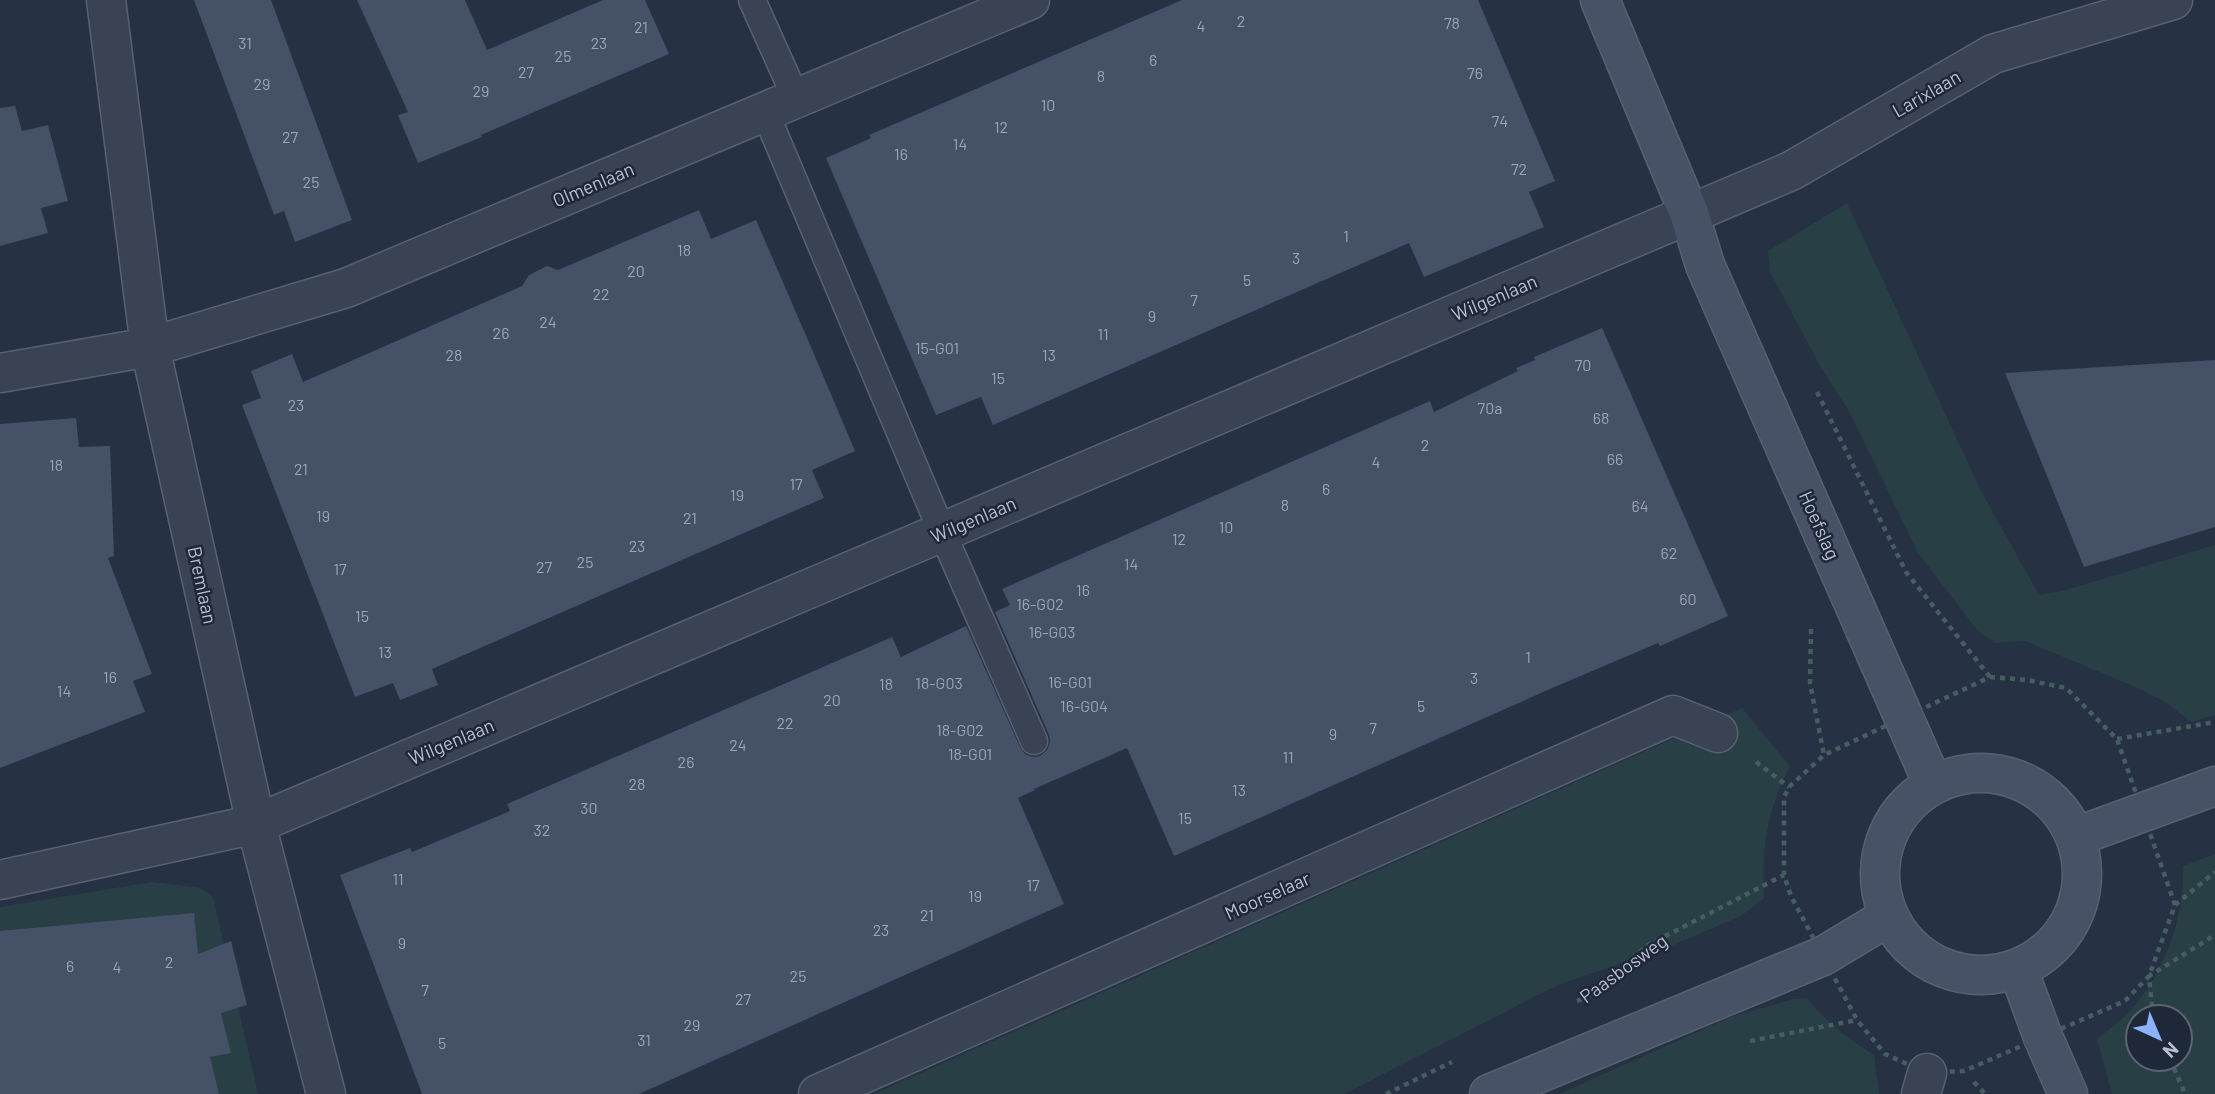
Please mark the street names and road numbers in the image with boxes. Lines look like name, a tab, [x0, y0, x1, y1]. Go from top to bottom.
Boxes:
street label: Larixlaan	[1888, 64, 1964, 122]
street label: Olmenlaan	[549, 157, 637, 211]
street label: Wilgenlaan	[1448, 269, 1540, 325]
street label: Hoefslag	[1795, 487, 1845, 563]
street label: Wilgenlaan	[927, 491, 1019, 547]
street label: Bremlaan	[184, 544, 222, 626]
street label: Wilgenlaan	[405, 713, 497, 769]
street label: Moorselaar	[1221, 866, 1313, 924]
street label: Paasbosweg	[1575, 929, 1671, 1007]

